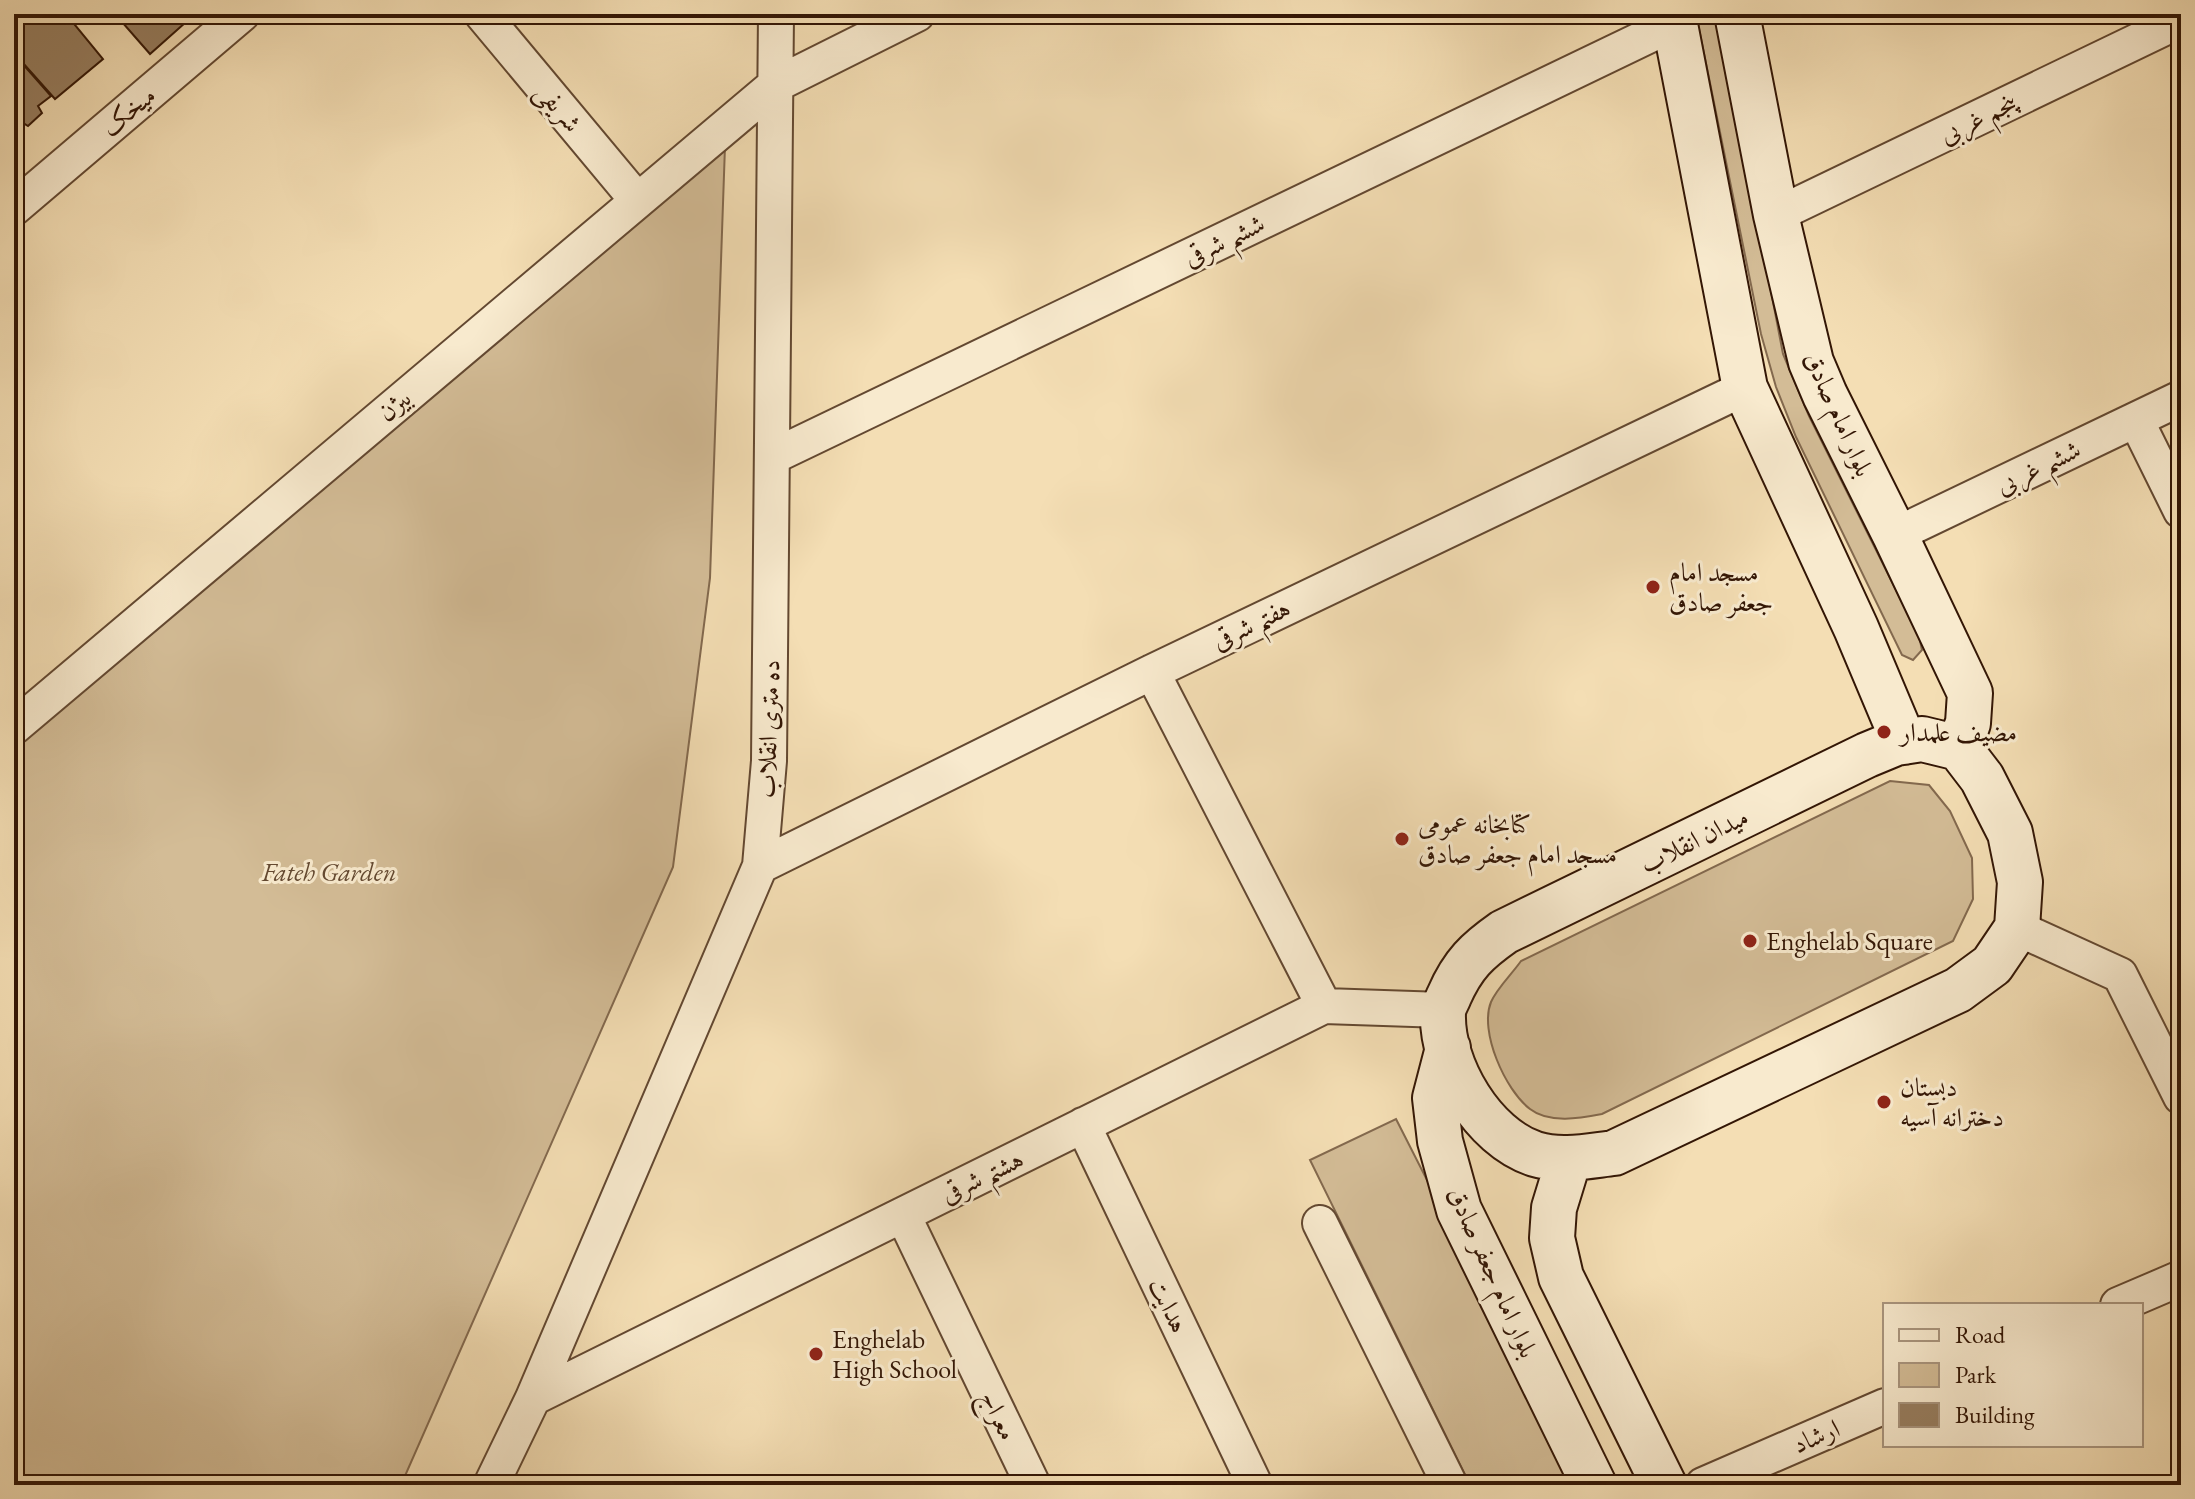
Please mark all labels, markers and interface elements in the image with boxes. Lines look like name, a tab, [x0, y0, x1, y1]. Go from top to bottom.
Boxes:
street label: شریفی	[527, 75, 590, 140]
street label: میخک	[93, 78, 163, 144]
street label: پنجم غربی	[1933, 84, 2028, 159]
street label: ششم شرقی	[1178, 206, 1274, 282]
street label: بلوار امام صادق	[1791, 346, 1882, 484]
street label: بیژن	[370, 381, 418, 429]
street label: ششم غربی	[1990, 432, 2090, 510]
place label: مسجد امام جعفر صادق	[1669, 555, 1773, 619]
marker: مسجد امام جعفر صادق	[1644, 578, 1662, 596]
street label: هفتم شرقی	[1206, 590, 1300, 666]
street label: ده متری انقلاب	[749, 659, 787, 799]
place label: مضیف علمدار	[1897, 715, 2017, 749]
marker: مضیف علمدار	[1875, 723, 1893, 741]
street label: میدان انقلاب	[1634, 799, 1754, 881]
place label: کتابخانه عمومی مسجد امام جعفر صادق	[1418, 807, 1617, 877]
marker: کتابخانه عمومی مسجد امام جعفر صادق	[1393, 830, 1411, 848]
park label: Fateh Garden	[261, 855, 396, 889]
place label: Enghelab Square	[1766, 924, 1933, 958]
marker: Enghelab Square	[1741, 932, 1759, 950]
place label: دبستان دخترانه آسیه	[1900, 1070, 2004, 1134]
marker: دبستان دخترانه آسیه	[1875, 1093, 1893, 1111]
street label: هشتم شرقی	[935, 1141, 1033, 1219]
street label: بلوار امام جعفر صادق	[1435, 1181, 1546, 1365]
street label: هدایت	[1141, 1272, 1197, 1338]
legend	[1883, 1303, 2143, 1447]
text: Road	[1955, 1319, 2006, 1350]
place label: Enghelab High School	[832, 1322, 957, 1386]
marker: Enghelab High School	[807, 1345, 825, 1363]
text: Park	[1955, 1359, 1997, 1390]
street label: معراج	[966, 1384, 1026, 1449]
text: Building	[1955, 1399, 2035, 1430]
street label: ارشاد	[1787, 1411, 1845, 1461]

